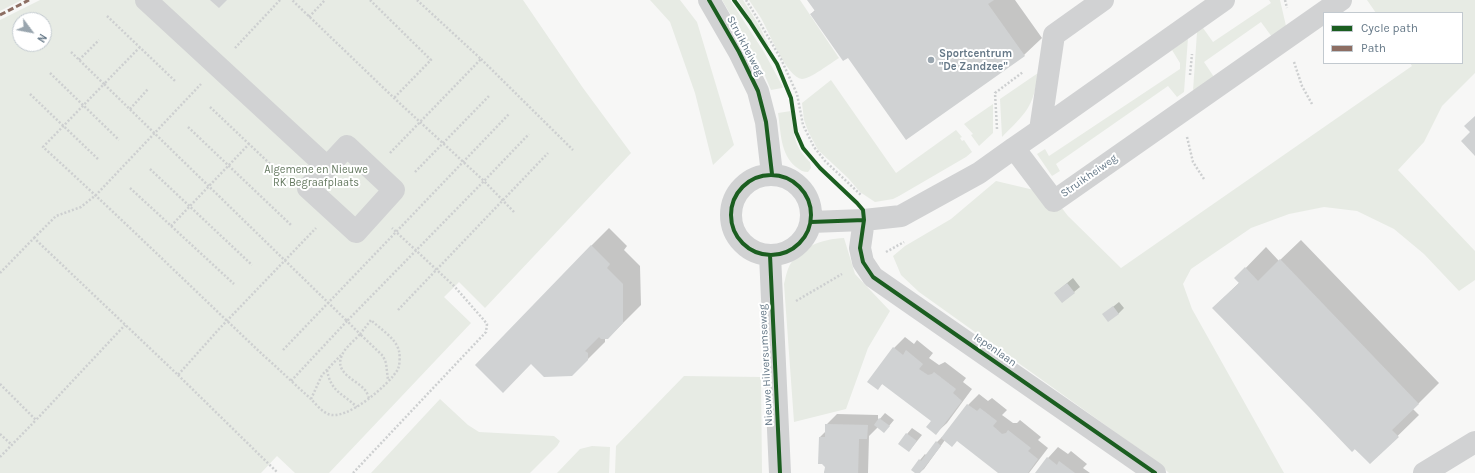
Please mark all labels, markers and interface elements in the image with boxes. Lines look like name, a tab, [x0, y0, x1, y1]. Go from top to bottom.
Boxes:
north arrow	[12, 12, 52, 52]
legend	[1323, 12, 1463, 64]
street label: Struikheiweg	[724, 14, 766, 78]
text: Cycle path	[1361, 21, 1418, 35]
text: N	[34, 31, 49, 45]
text: Path	[1361, 41, 1386, 55]
place label: Sportcentrum "De Zandzee"	[939, 47, 1012, 73]
marker: Sportcentrum "De Zandzee"	[926, 55, 936, 65]
street label: Struikheiweg	[1058, 152, 1120, 200]
park label: Algemene en Nieuwe RK Begraafplaats	[264, 163, 368, 189]
street label: Nieuwe Hilversumseweg	[756, 304, 776, 426]
street label: Iepenlaan	[971, 330, 1019, 370]

